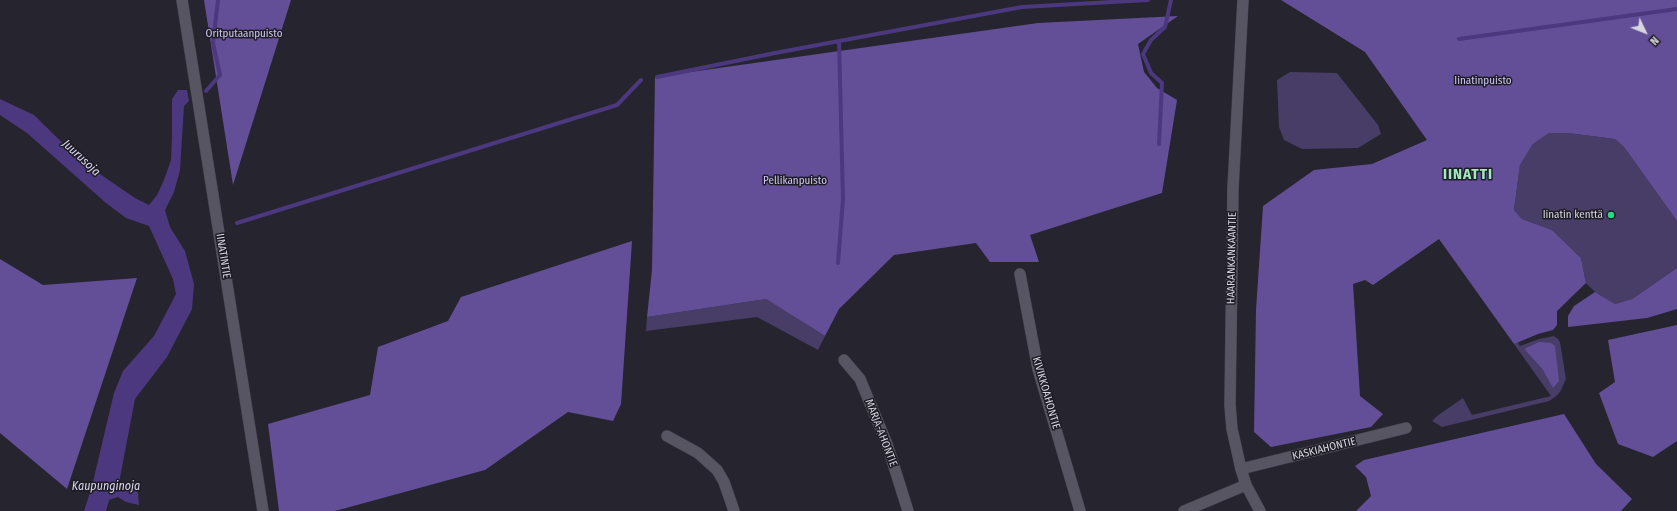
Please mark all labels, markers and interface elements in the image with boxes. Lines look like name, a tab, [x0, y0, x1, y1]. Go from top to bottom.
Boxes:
north arrow	[1625, 12, 1665, 52]
park label: Oritputaanpuisto	[205, 27, 283, 41]
text: N	[1647, 34, 1661, 47]
park label: Iinatinpuisto	[1454, 74, 1512, 88]
water label: Juurusoja	[59, 137, 103, 179]
district label: IINATTI	[1443, 166, 1493, 184]
park label: Pellikanpuisto	[763, 174, 827, 188]
place label: Iinatin kenttä	[1543, 208, 1603, 222]
marker: Iinatin kenttä	[1606, 210, 1616, 220]
street label: HAARANKANKAANTIE	[1225, 212, 1239, 304]
street label: IINATINTIE	[213, 233, 233, 279]
street label: KIVIKKOAHONTIE	[1029, 355, 1063, 431]
street label: MARJA-AHONTIE	[862, 397, 900, 469]
street label: KASKIAHONTIE	[1291, 435, 1357, 463]
water label: Kaupunginoja	[72, 480, 140, 494]

